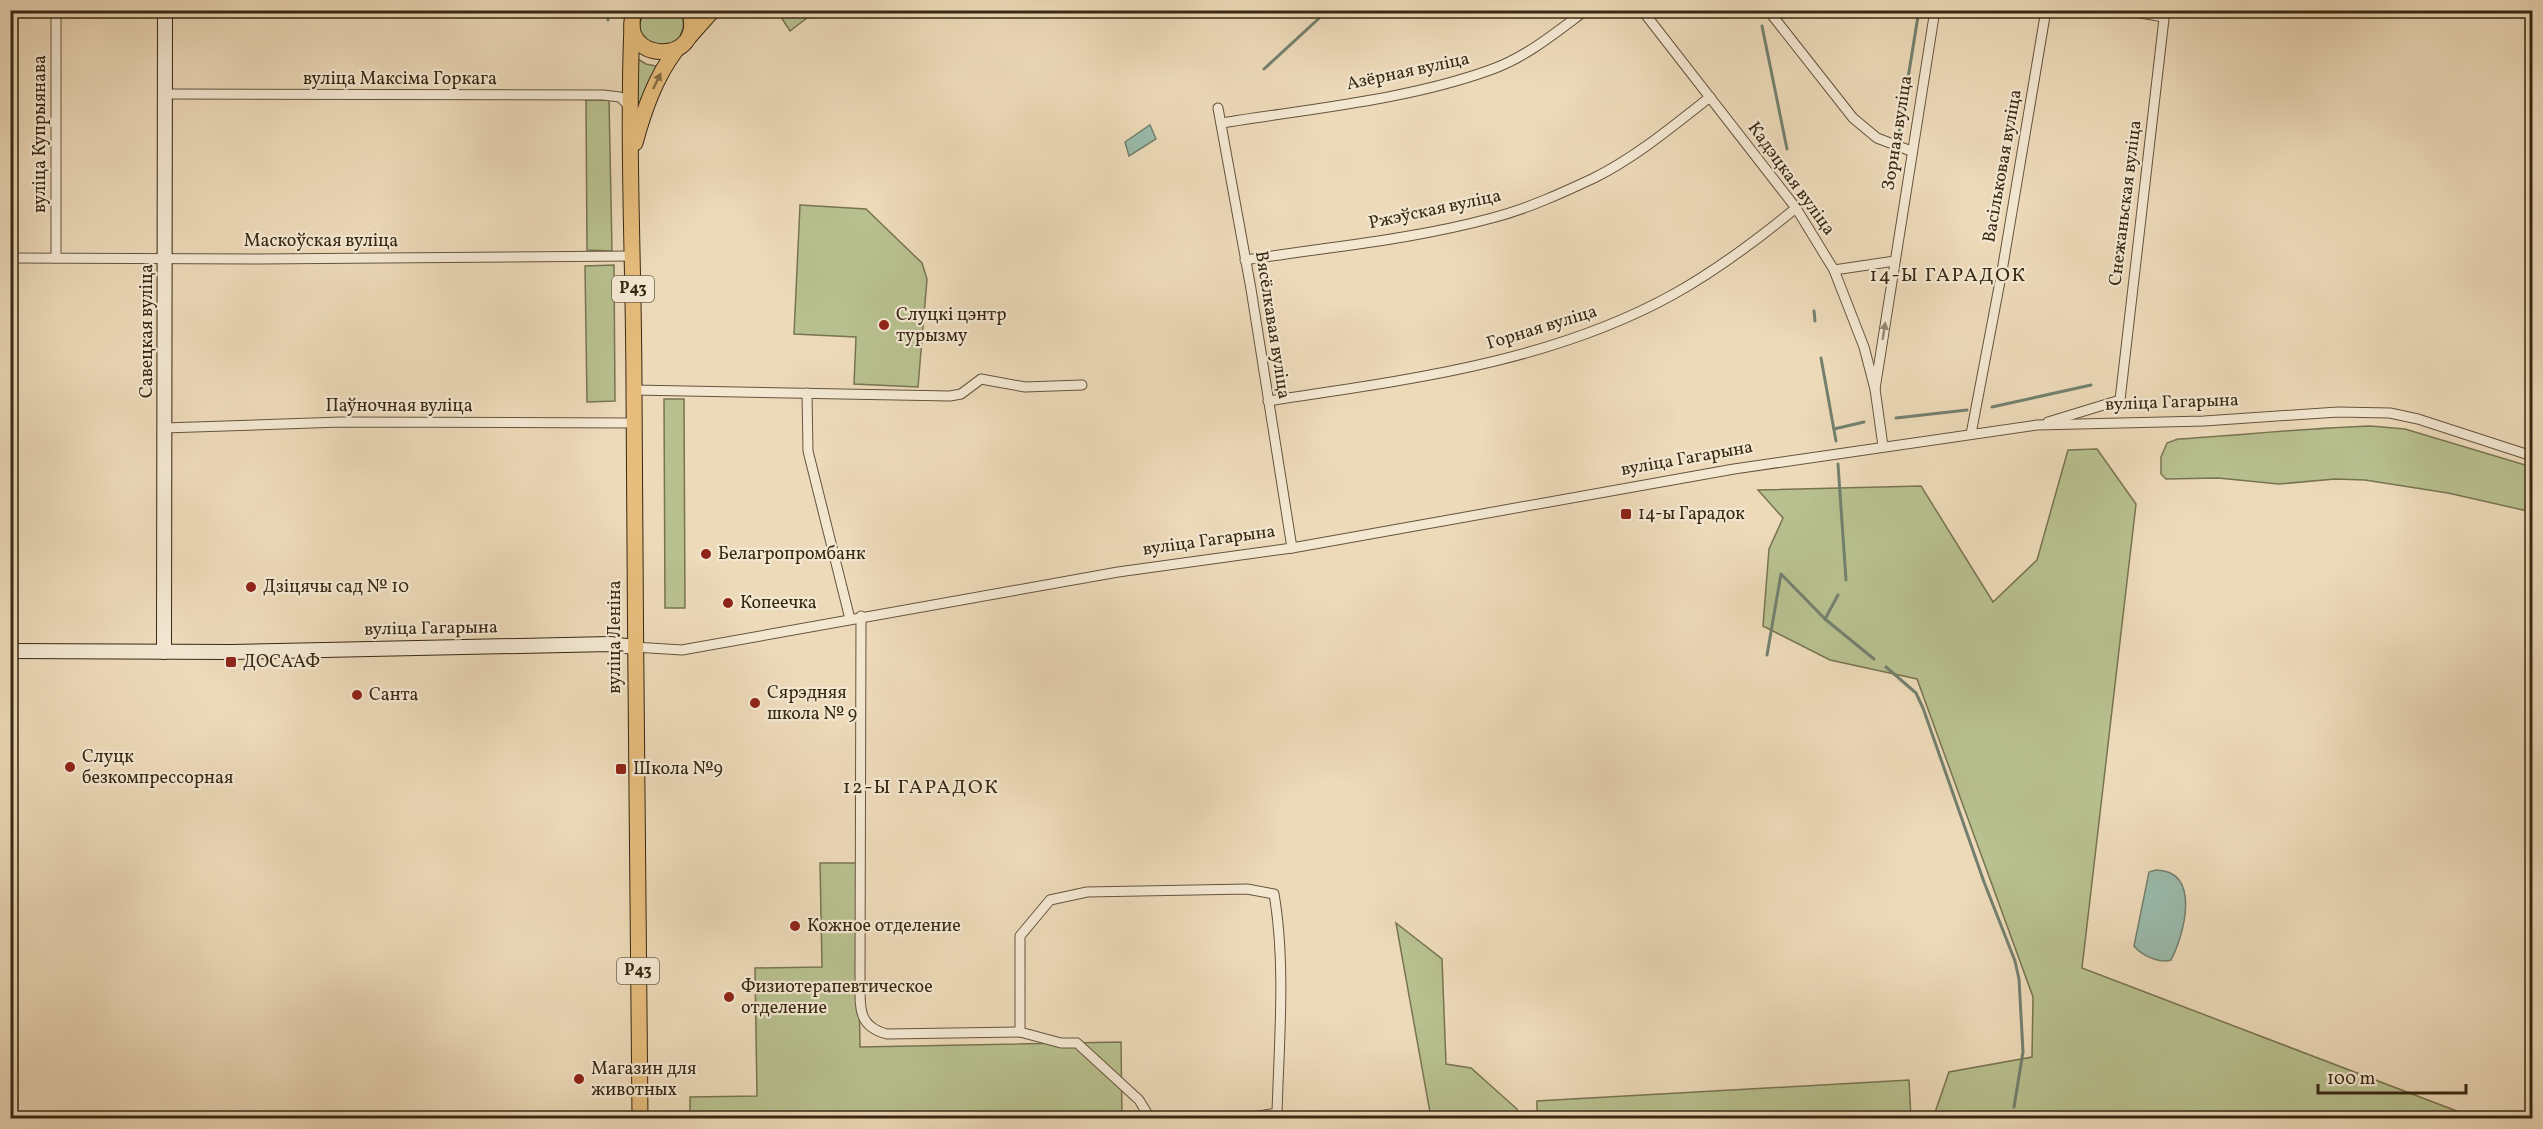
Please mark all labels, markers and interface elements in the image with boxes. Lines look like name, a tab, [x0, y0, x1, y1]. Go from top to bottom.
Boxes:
street label: Азёрная вуліца	[1344, 47, 1472, 97]
street label: вуліца Купрыянава	[28, 55, 53, 213]
street label: вуліца Максіма Горкага	[303, 67, 497, 92]
one-way arrow	[653, 72, 662, 89]
street label: Зорная вуліца	[1877, 74, 1919, 192]
street label: Васільковая вуліца	[1977, 87, 2029, 245]
street label: Кадэцкая вуліца	[1741, 117, 1841, 241]
street label: Снежаньская вуліца	[2103, 119, 2149, 287]
street label: Ржэўская вуліца	[1366, 184, 1504, 236]
street label: Маскоўская вуліца	[244, 229, 398, 254]
street label: Вясёлкавая вуліца	[1248, 249, 1296, 401]
district label: 14-Ы ГАРАДОК	[1870, 262, 2026, 290]
street label: Савецкая вуліца	[135, 264, 160, 398]
road number: Р43	[612, 276, 654, 302]
street label: Горная вуліца	[1484, 299, 1600, 357]
place label: Слуцкі цэнтр турызму	[896, 303, 1006, 349]
marker: Слуцкі цэнтр турызму	[877, 318, 891, 332]
one-way arrow	[1879, 322, 1888, 341]
street label: вуліца Гагарына	[2105, 388, 2239, 418]
street label: Паўночная вуліца	[325, 394, 473, 419]
street label: вуліца Гагарына	[1619, 435, 1755, 483]
place label: 14-ы Гарадок	[1638, 502, 1745, 527]
marker: 14-ы Гарадок	[1619, 507, 1633, 521]
street label: вуліца Гагарына	[1141, 519, 1277, 563]
place label: Белагропромбанк	[718, 542, 866, 567]
marker: Белагропромбанк	[699, 547, 713, 561]
place label: Дзіцячы сад № 10	[263, 575, 409, 600]
marker: Дзіцячы сад № 10	[244, 580, 258, 594]
street label: вуліца Леніна	[603, 580, 628, 694]
place label: Копеечка	[740, 591, 817, 616]
marker: Копеечка	[721, 596, 735, 610]
street label: вуліца Гагарына	[364, 615, 498, 643]
place label: ДОСААФ	[243, 650, 320, 675]
marker: ДОСААФ	[224, 655, 238, 669]
place label: Сярэдняя школа № 9	[767, 681, 857, 727]
place label: Санта	[369, 683, 419, 708]
marker: Санта	[350, 688, 364, 702]
marker: Сярэдняя школа № 9	[748, 696, 762, 710]
place label: Слуцк безкомпрессорная	[82, 745, 233, 791]
place label: Школа №9	[633, 757, 723, 782]
marker: Слуцк безкомпрессорная	[63, 760, 77, 774]
marker: Школа №9	[614, 762, 628, 776]
district label: 12-Ы ГАРАДОК	[843, 774, 999, 802]
place label: Кожное отделение	[807, 914, 961, 939]
marker: Кожное отделение	[788, 919, 802, 933]
road number: Р43	[617, 958, 659, 984]
place label: Физиотерапевтическое отделение	[741, 975, 933, 1021]
marker: Физиотерапевтическое отделение	[722, 990, 736, 1004]
place label: Магазин для животных	[591, 1057, 696, 1103]
scale bar	[2318, 1057, 2466, 1095]
text: 100 m	[2327, 1067, 2376, 1092]
marker: Магазин для животных	[572, 1072, 586, 1086]

